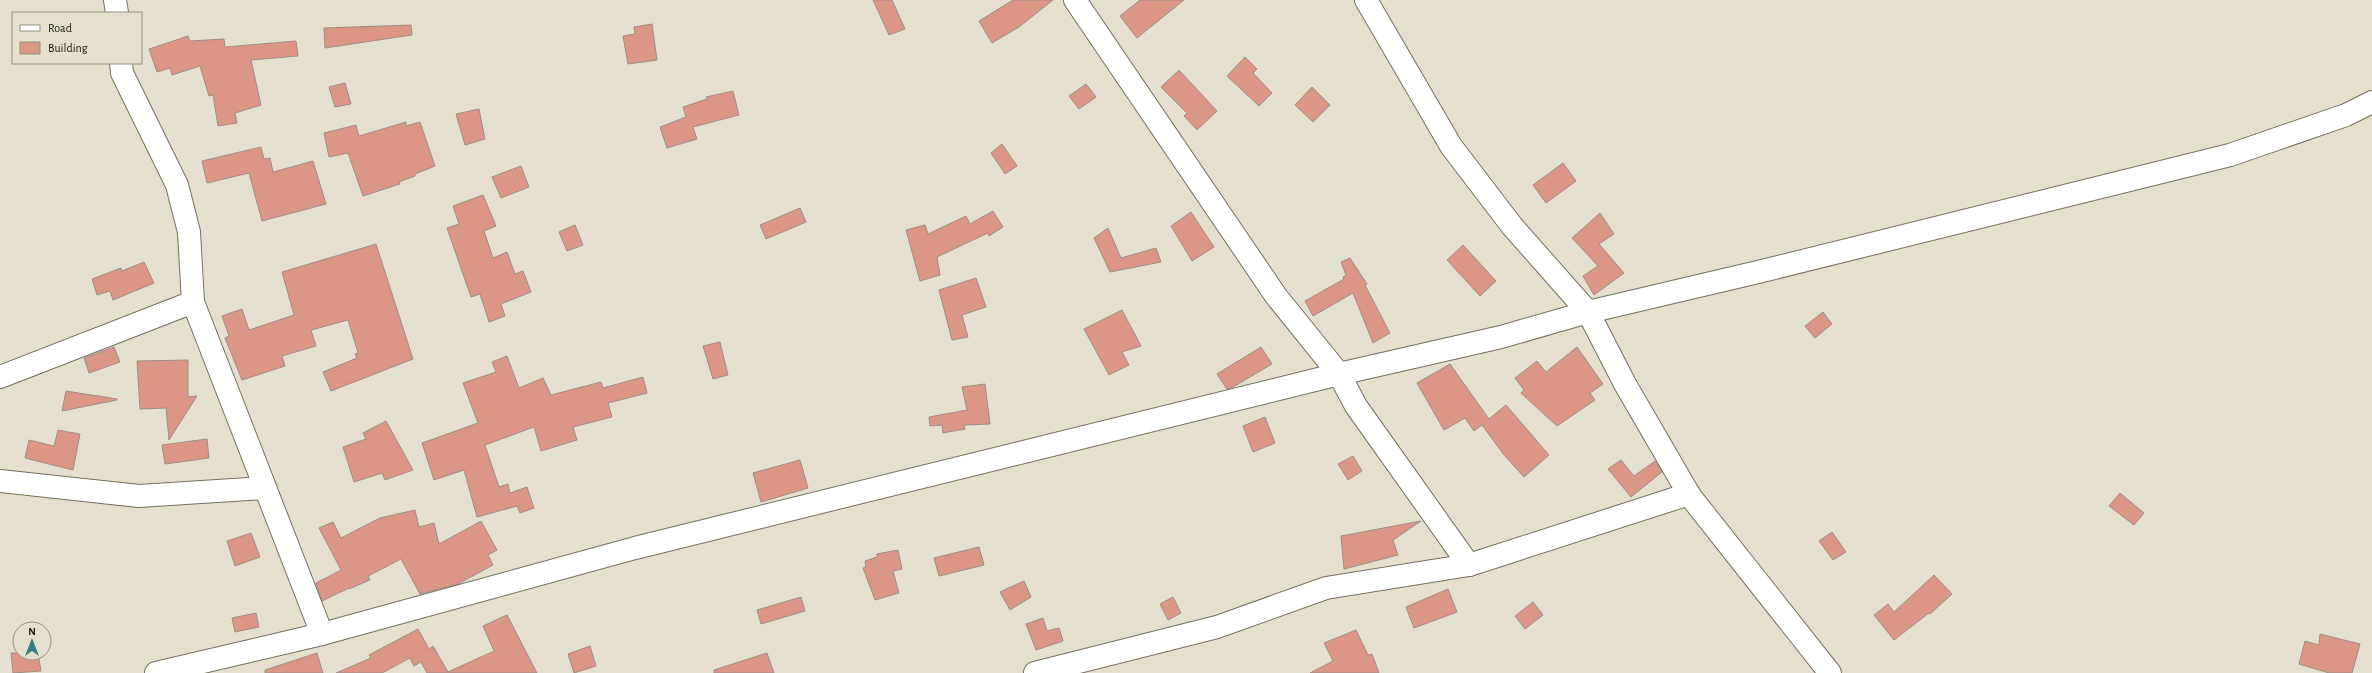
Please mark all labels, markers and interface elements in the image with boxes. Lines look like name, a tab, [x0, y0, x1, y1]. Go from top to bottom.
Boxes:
legend	[12, 12, 142, 64]
text: Road	[48, 22, 72, 34]
text: Building	[48, 42, 88, 54]
north arrow	[12, 621, 52, 661]
text: N	[28, 626, 36, 637]

